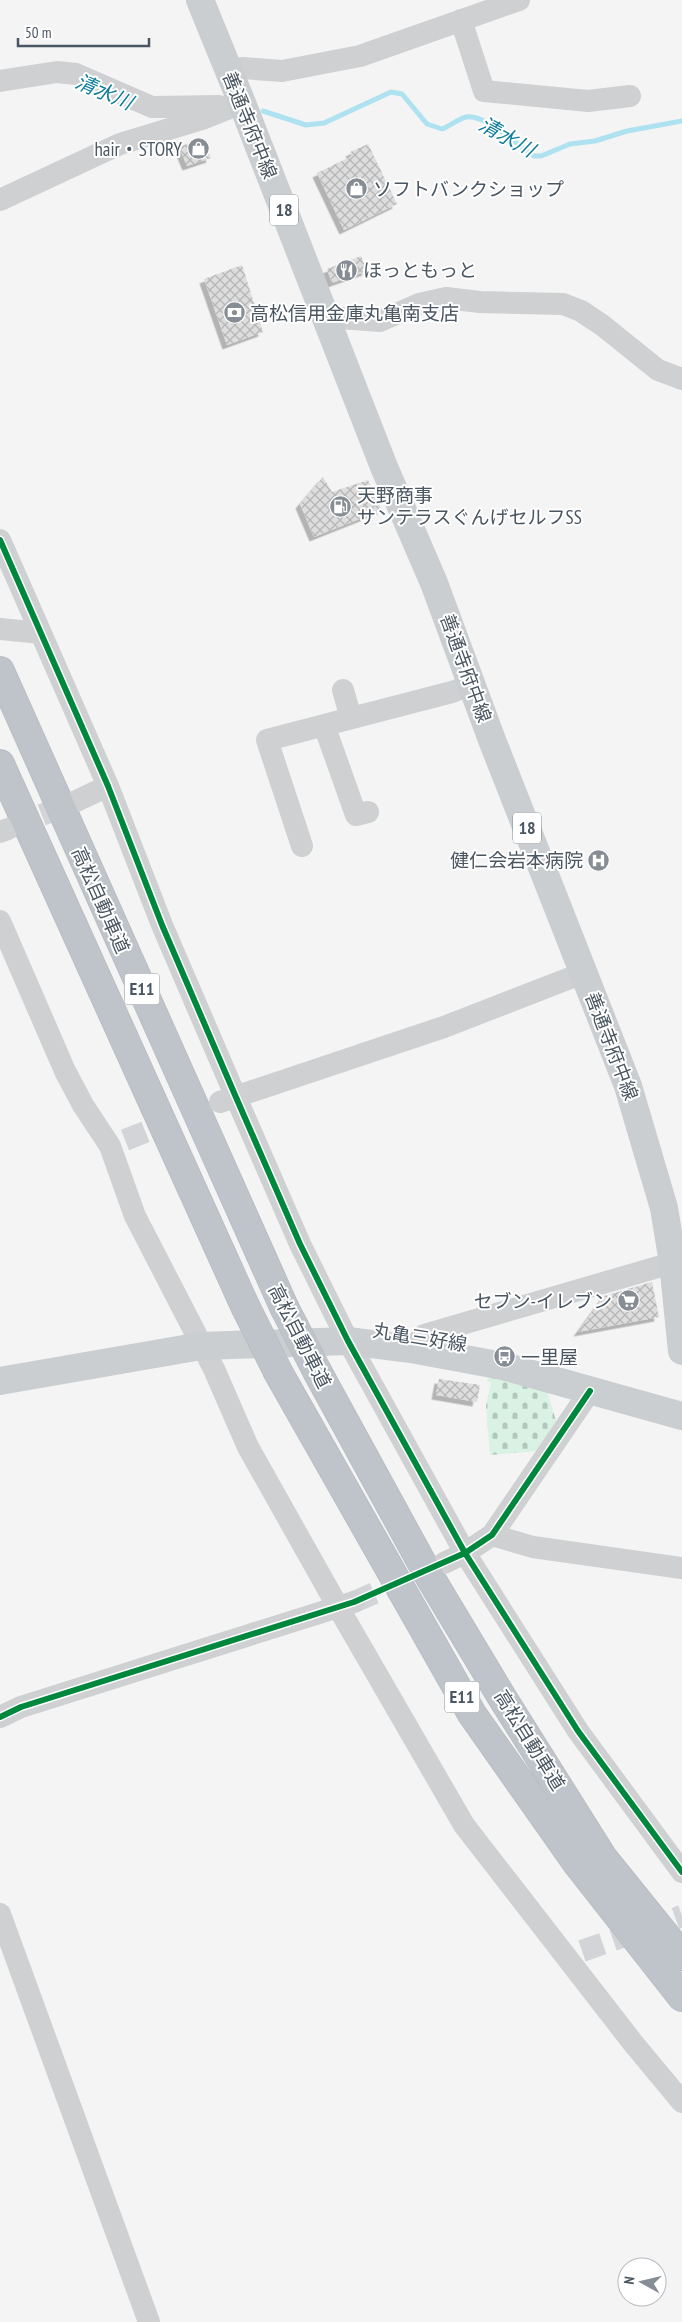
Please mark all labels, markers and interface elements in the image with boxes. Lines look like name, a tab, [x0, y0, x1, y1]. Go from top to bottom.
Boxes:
scale bar	[18, 15, 149, 47]
text: 50 m	[25, 23, 51, 42]
water label: 清水川	[71, 68, 139, 116]
street label: 善通寺府中線	[218, 68, 282, 182]
water label: 清水川	[474, 111, 541, 164]
place label: hair・STORY	[94, 137, 182, 161]
shop icon: hair・STORY	[186, 137, 210, 161]
shop icon: ソフトバンクショップ	[345, 177, 369, 201]
place label: ソフトバンクショップ	[373, 177, 564, 201]
road number: 18	[270, 194, 298, 226]
restaurant icon: ほっともっと	[335, 258, 359, 282]
place label: ほっともっと	[363, 258, 477, 282]
bank icon: 高松信用金庫丸亀南支店	[222, 301, 246, 325]
place label: 高松信用金庫丸亀南支店	[250, 301, 459, 325]
place label: 天野商事 サンテラスぐんげセルフSS	[357, 483, 582, 529]
fuel station icon: 天野商事 サンテラスぐんげセルフSS	[329, 494, 353, 518]
street label: 善通寺府中線	[435, 610, 497, 726]
road number: 18	[513, 812, 541, 844]
street label: 高松自動車道	[67, 843, 135, 957]
place label: 健仁会岩本病院	[450, 848, 583, 872]
hospital icon: 健仁会岩本病院	[587, 848, 611, 872]
road number: E11	[124, 974, 160, 1004]
street label: 善通寺府中線	[580, 988, 644, 1104]
street label: 高松自動車道	[263, 1280, 337, 1392]
place label: セブン-イレブン	[473, 1289, 612, 1313]
supermarket icon: セブン-イレブン	[616, 1289, 640, 1313]
street label: 丸亀三好線	[371, 1318, 469, 1356]
bus stop icon: 一里屋	[493, 1345, 517, 1369]
place label: 一里屋	[521, 1345, 578, 1369]
road number: E11	[444, 1681, 480, 1712]
street label: 高松自動車道	[490, 1685, 570, 1795]
north arrow	[617, 2257, 667, 2307]
text: N	[620, 2275, 639, 2285]

